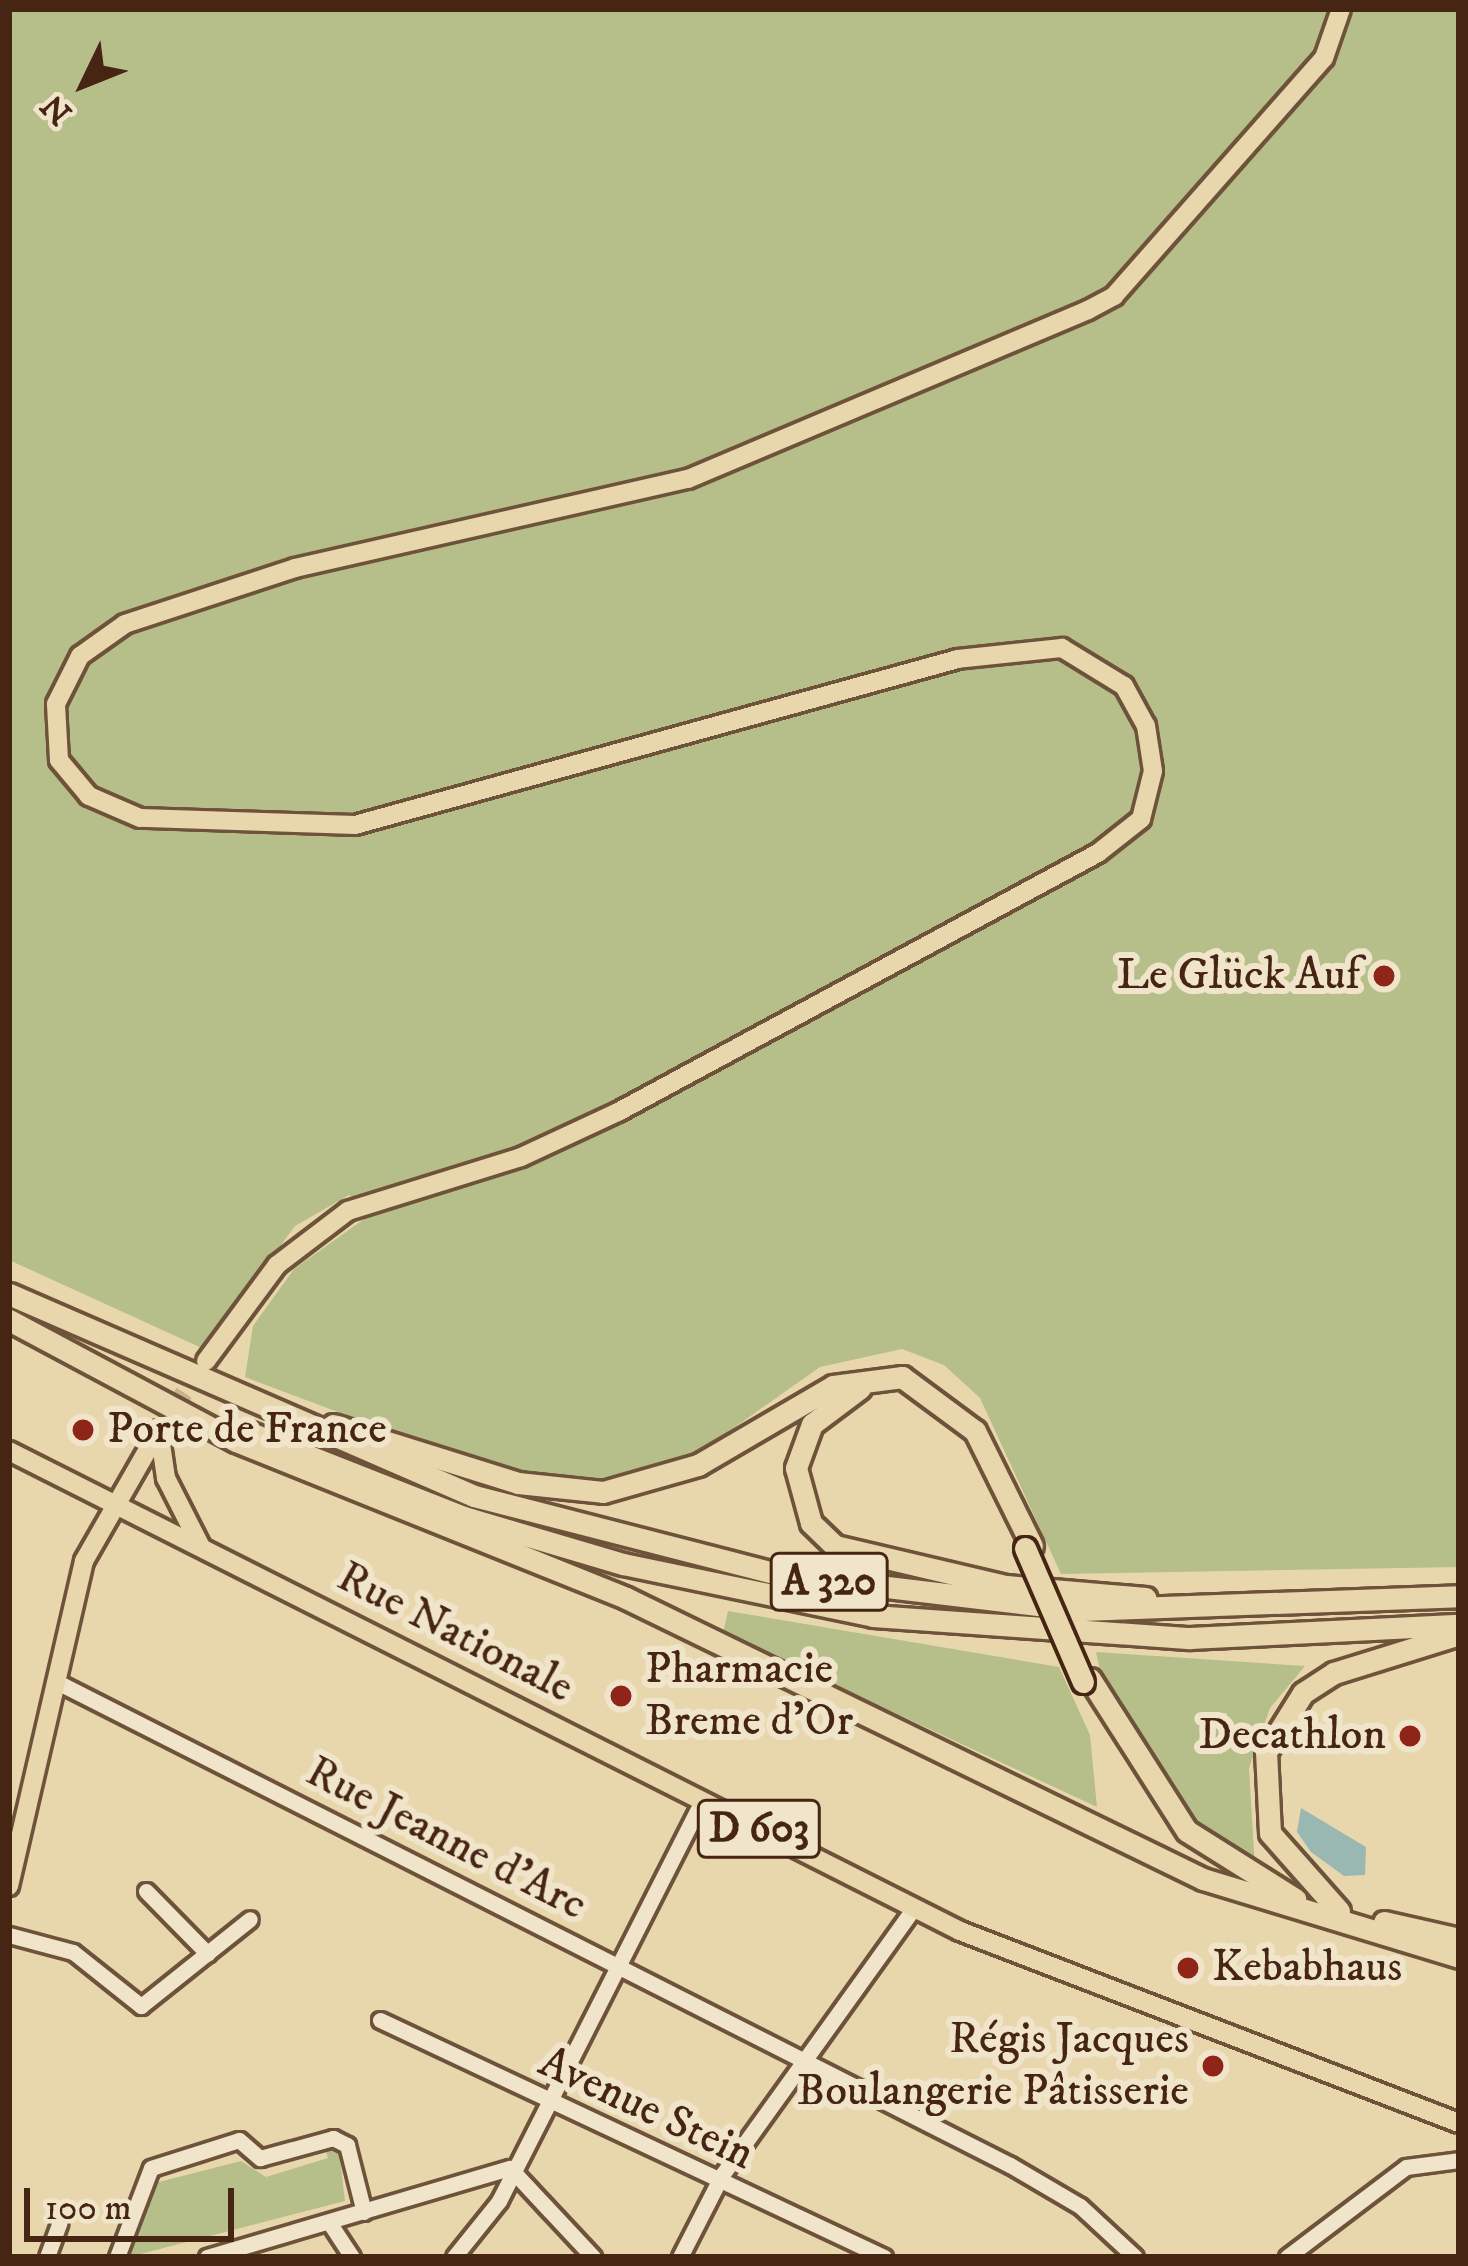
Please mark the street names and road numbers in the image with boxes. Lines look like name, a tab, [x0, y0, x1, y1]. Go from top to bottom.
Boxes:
road number: A 320	[769, 1546, 889, 1618]
street label: Rue Nationale	[328, 1551, 582, 1715]
street label: Rue Jeanne d'Arc	[297, 1745, 595, 1933]
road number: D 603	[696, 1793, 822, 1865]
street label: Avenue Stein	[530, 2036, 762, 2182]

